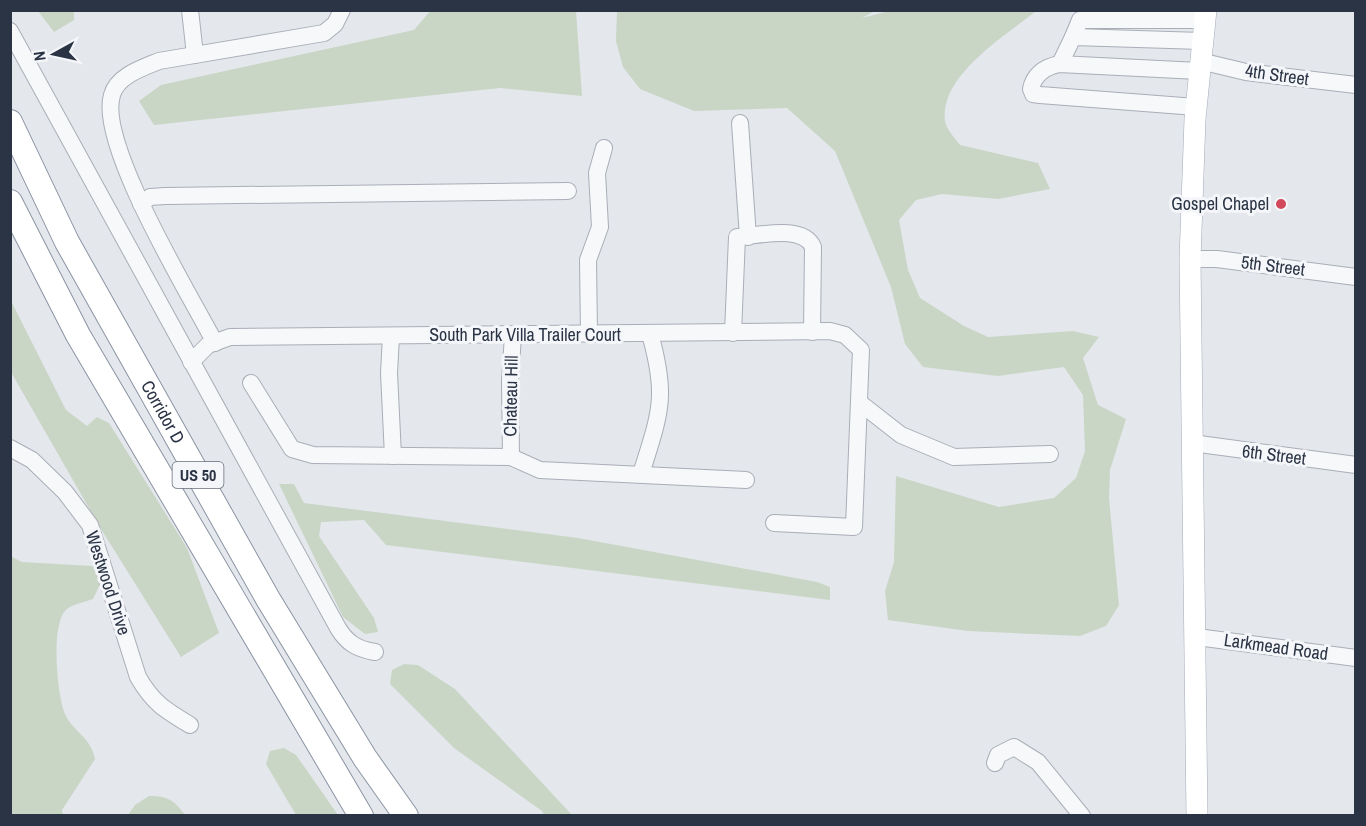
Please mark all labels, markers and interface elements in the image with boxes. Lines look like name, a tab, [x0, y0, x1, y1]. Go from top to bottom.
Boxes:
north arrow	[24, 24, 84, 84]
text: N	[28, 50, 51, 62]
street label: 4th Street	[1244, 58, 1311, 91]
place label: Gospel Chapel	[1171, 191, 1269, 216]
marker: Gospel Chapel	[1274, 197, 1288, 211]
street label: 5th Street	[1240, 249, 1306, 282]
street label: South Park Villa Trailer Court	[429, 322, 621, 347]
street label: Chateau Hill	[497, 355, 524, 437]
street label: Corridor D	[135, 376, 191, 448]
street label: 6th Street	[1241, 438, 1307, 471]
road number: US 50	[172, 462, 224, 488]
street label: Westwood Drive	[80, 528, 137, 638]
street label: Larkmead Road	[1222, 627, 1330, 666]

